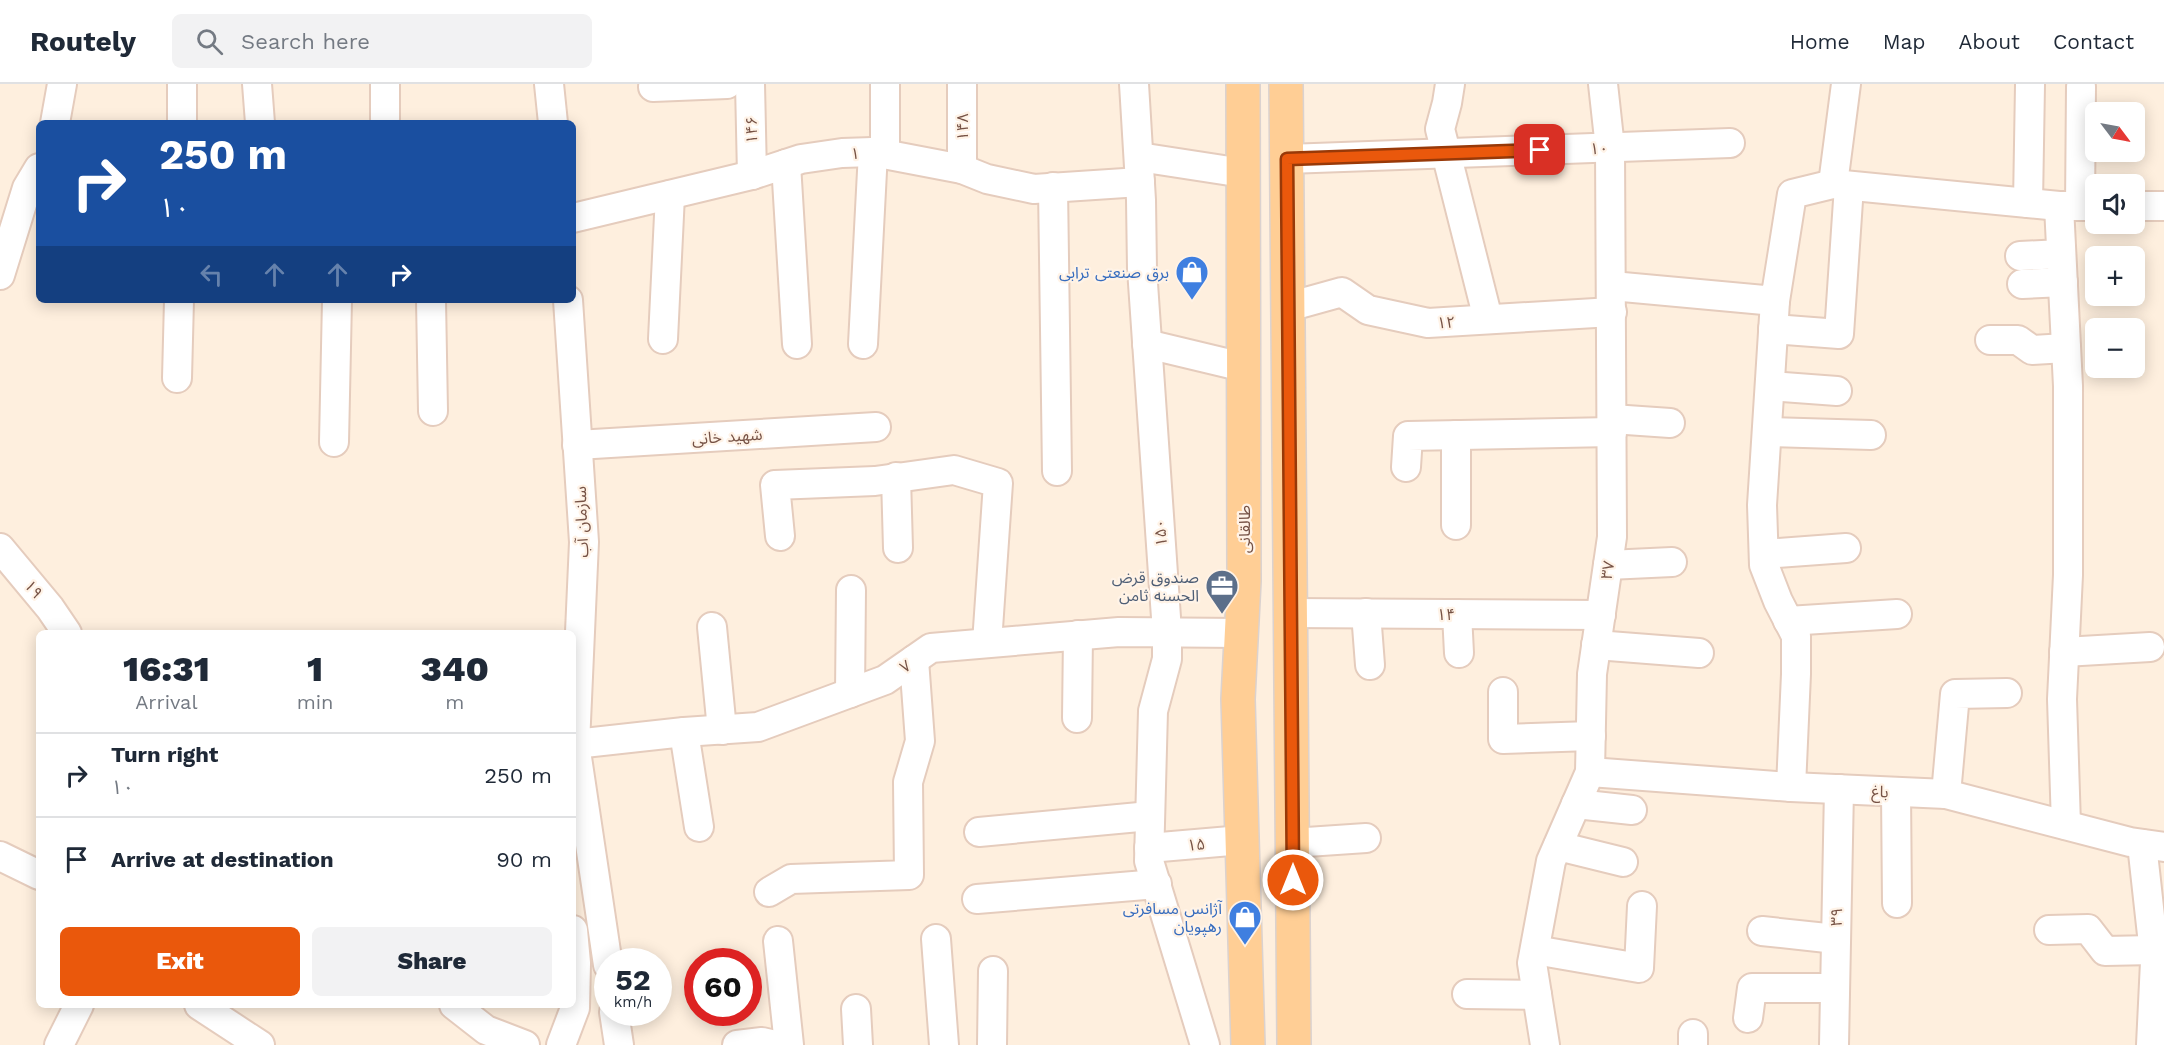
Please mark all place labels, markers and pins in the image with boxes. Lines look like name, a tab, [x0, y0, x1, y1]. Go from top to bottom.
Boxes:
pin	[1514, 124, 1565, 175]
shop icon: برق صنعتی ترابی	[1174, 254, 1210, 301]
place label: برق صنعتی ترابی	[1059, 263, 1169, 282]
place label: صندوق قرض الحسنه ثامن	[1112, 568, 1199, 605]
office icon: صندوق قرض الحسنه ثامن	[1204, 568, 1240, 615]
place label: آژانس مسافرتی رهپویان	[1123, 899, 1223, 937]
shop icon: آژانس مسافرتی رهپویان	[1227, 899, 1263, 946]

